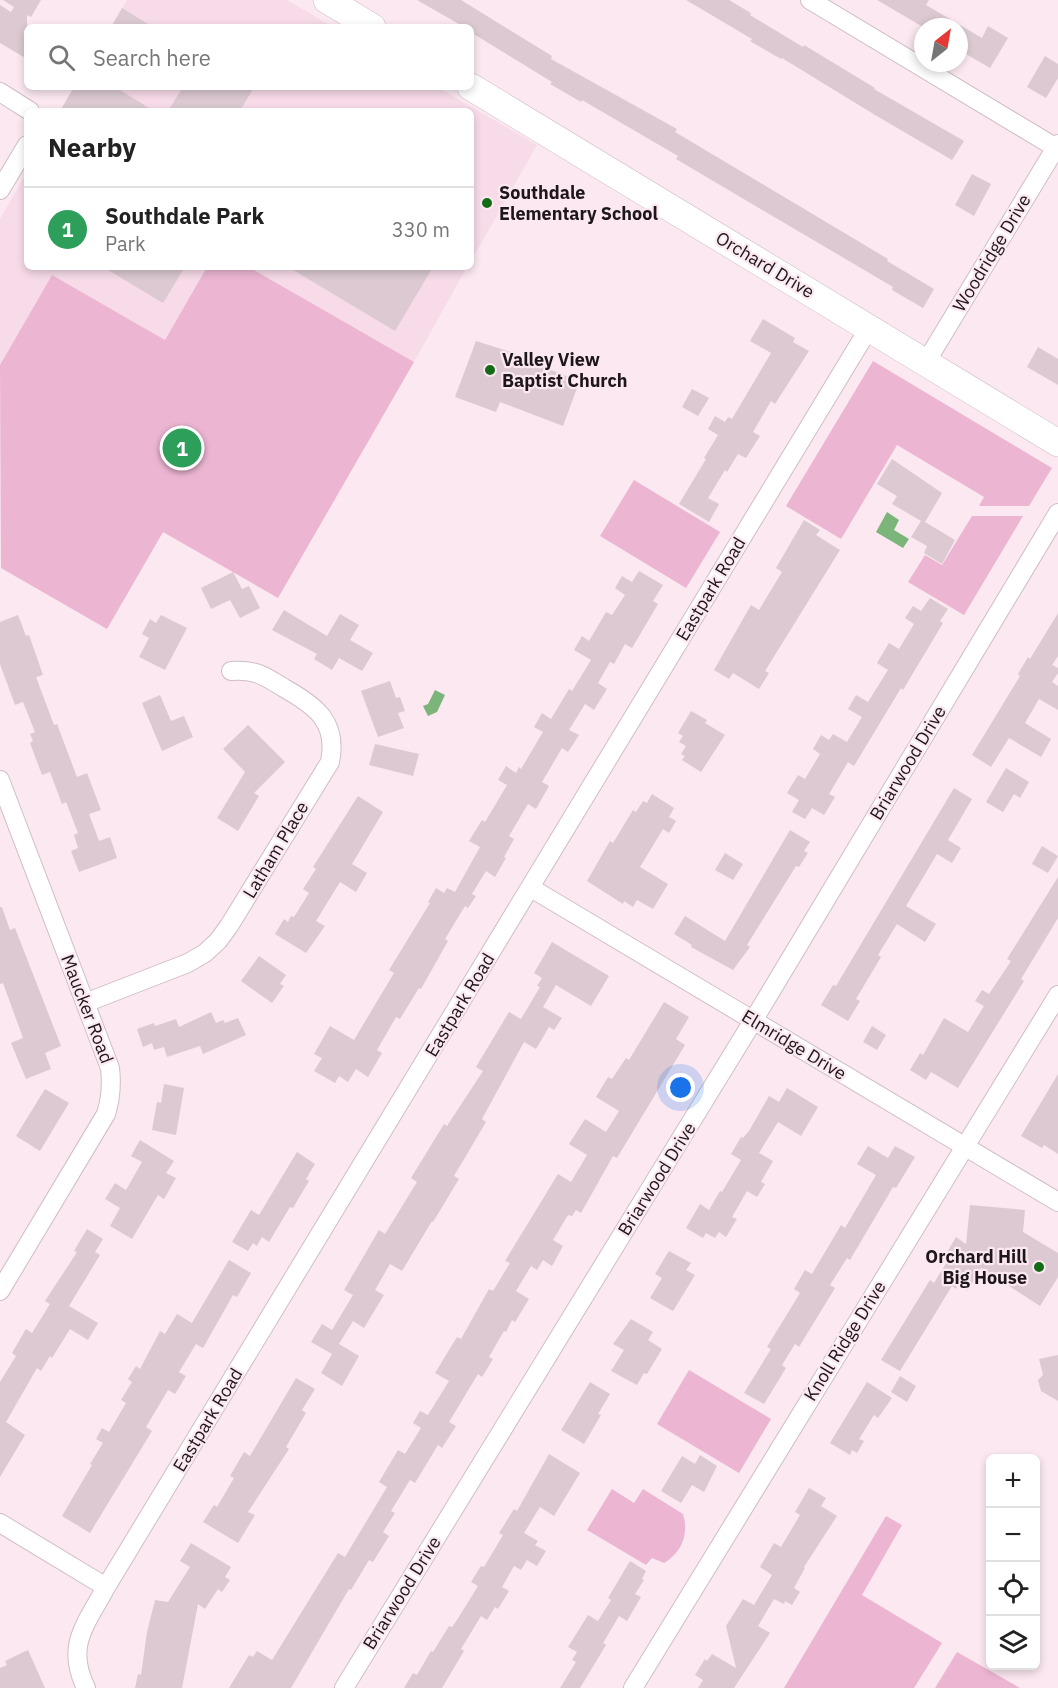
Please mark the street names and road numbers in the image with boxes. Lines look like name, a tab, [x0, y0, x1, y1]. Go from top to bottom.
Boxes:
street label: Woodridge Drive	[947, 190, 1036, 316]
street label: Orchard Drive	[712, 226, 819, 303]
street label: Eastpark Road	[671, 533, 751, 645]
street label: Briarwood Drive	[864, 701, 951, 824]
street label: Latham Place	[238, 797, 314, 902]
street label: Eastpark Road	[420, 949, 500, 1061]
street label: Maucker Road	[56, 951, 119, 1067]
street label: Elmridge Drive	[738, 1004, 851, 1085]
street label: Briarwood Drive	[613, 1118, 701, 1240]
street label: Knoll Ridge Drive	[798, 1276, 891, 1405]
street label: Eastpark Road	[168, 1364, 248, 1476]
street label: Briarwood Drive	[358, 1532, 446, 1654]

